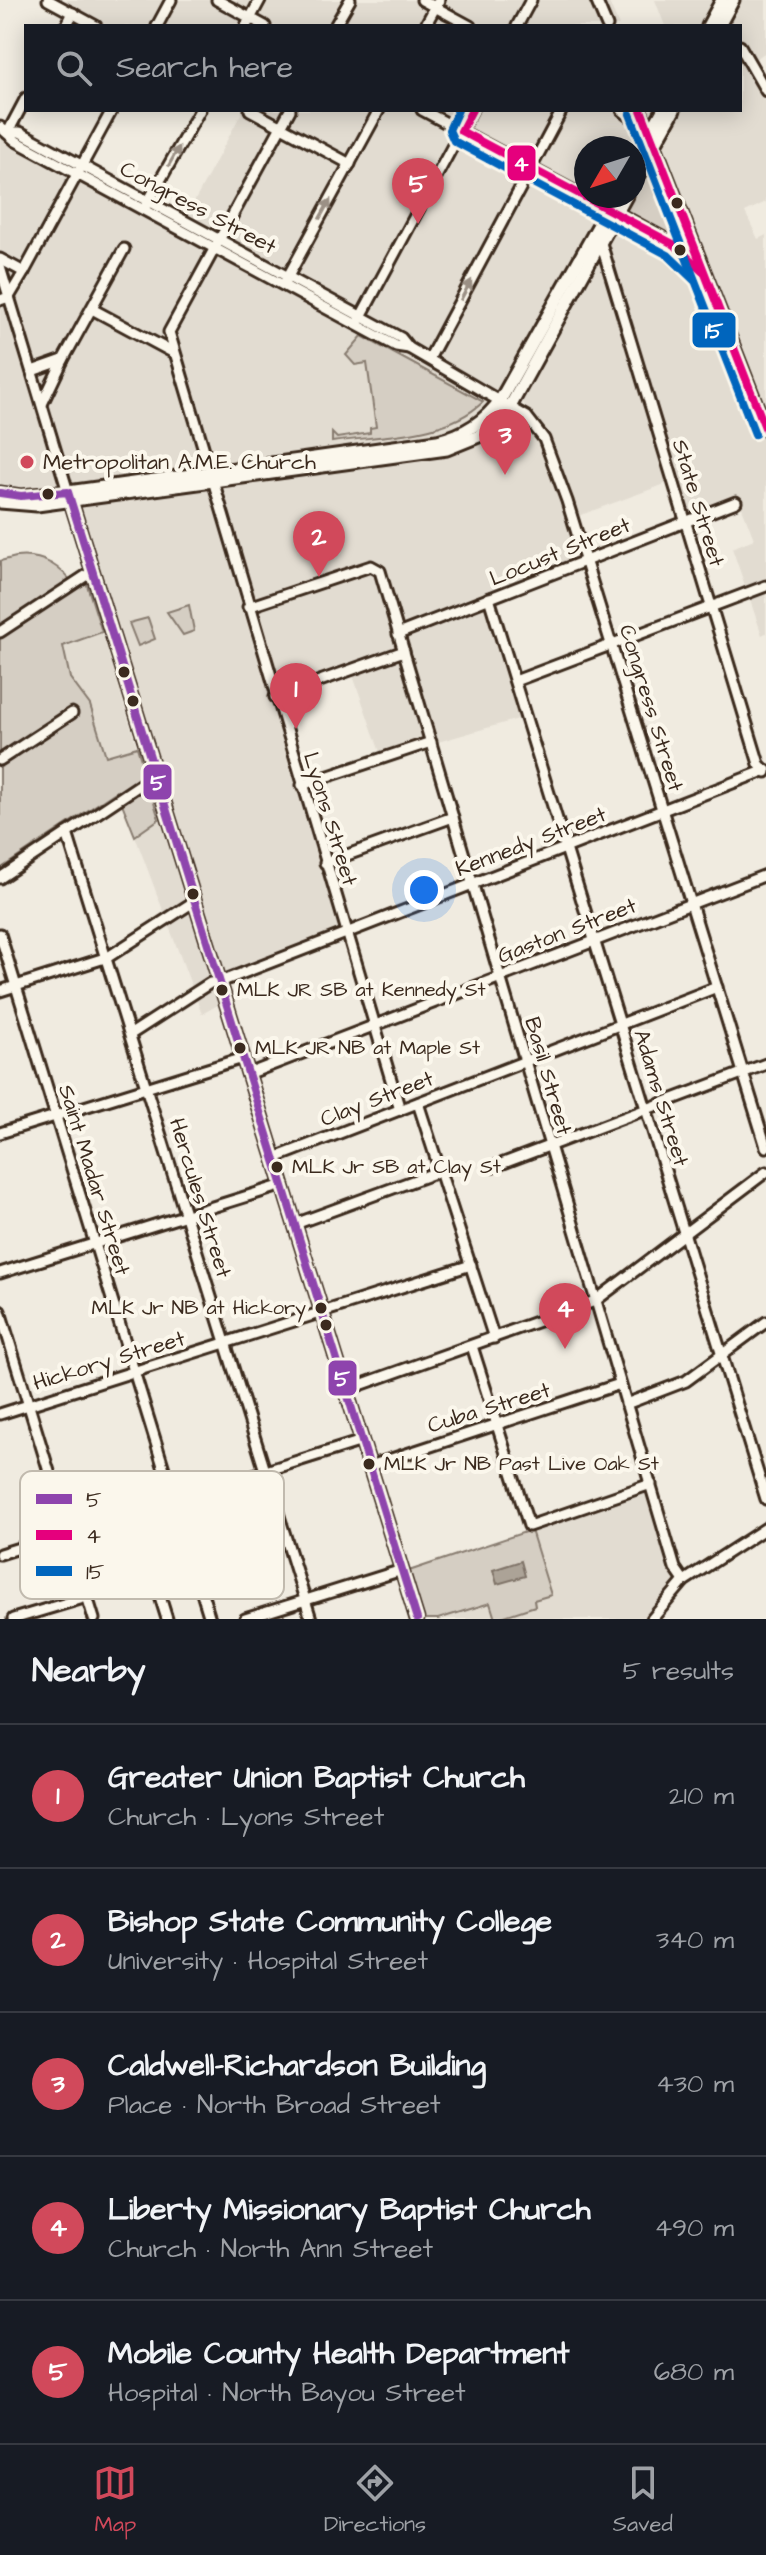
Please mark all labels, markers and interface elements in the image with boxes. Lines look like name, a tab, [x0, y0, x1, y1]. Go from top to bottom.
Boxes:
search box	[24, 24, 742, 112]
icon: search	[52, 46, 96, 90]
text: Search here	[116, 47, 293, 89]
north arrow	[574, 136, 646, 208]
line badge: 4	[506, 144, 537, 182]
one-way arrow	[167, 145, 181, 167]
text: 4	[514, 149, 530, 180]
street label: Congress Street	[114, 154, 282, 263]
pin: 5	[392, 158, 444, 224]
unlabelled marker	[669, 195, 685, 211]
one-way arrow	[318, 197, 332, 220]
unlabelled marker	[672, 242, 688, 258]
one-way arrow	[459, 279, 472, 302]
line badge: 15	[691, 311, 737, 349]
text: 15	[705, 316, 724, 347]
pin: 3	[479, 409, 531, 475]
street label: State Street	[664, 435, 732, 571]
place label: Metropolitan A.M.E. Church	[43, 447, 316, 478]
marker: Metropolitan A.M.E. Church	[18, 453, 36, 471]
unlabelled marker	[40, 486, 56, 502]
street label: Locust Street	[485, 510, 635, 594]
pin: 2	[293, 511, 345, 577]
street label: Congress Street	[610, 621, 691, 796]
pin: 1	[270, 663, 322, 729]
unlabelled marker	[116, 664, 132, 680]
unlabelled marker	[125, 693, 141, 709]
street label: Lyons Street	[294, 748, 365, 890]
line badge: 5	[142, 763, 173, 801]
text: 5	[150, 768, 166, 799]
street label: Kennedy Street	[451, 799, 611, 886]
your location	[404, 870, 444, 910]
unlabelled marker	[185, 886, 201, 902]
street label: Gaston Street	[493, 890, 641, 972]
place label: MLK JR SB at Kennedy St	[237, 976, 486, 1005]
marker: MLK JR SB at Kennedy St	[214, 982, 230, 998]
street label: Basil Street	[516, 1013, 580, 1139]
street label: Adams Street	[626, 1026, 697, 1170]
place label: MLK JR NB at Maple St	[255, 1034, 480, 1062]
marker: MLK JR NB at Maple St	[232, 1040, 248, 1056]
street label: Clay Street	[316, 1063, 439, 1136]
street label: Saint Madar Street	[50, 1081, 138, 1279]
street label: Hercules Street	[161, 1114, 239, 1282]
place label: MLK Jr SB at Clay St	[292, 1153, 501, 1182]
marker: MLK Jr SB at Clay St	[269, 1159, 285, 1175]
pin: 4	[539, 1283, 591, 1349]
place label: MLK Jr NB at Hickory	[91, 1294, 306, 1323]
marker: MLK Jr NB at Hickory	[313, 1300, 329, 1316]
unlabelled marker	[318, 1317, 334, 1333]
street label: Hickory Street	[29, 1323, 189, 1400]
line badge: 5	[327, 1359, 358, 1397]
text: 5	[334, 1364, 350, 1395]
street label: Cuba Street	[424, 1375, 554, 1441]
place label: MLK Jr NB Past Live Oak St	[384, 1450, 659, 1478]
marker: MLK Jr NB Past Live Oak St	[361, 1456, 377, 1472]
legend	[20, 1471, 284, 1599]
text: 5	[86, 1485, 102, 1516]
text: 4	[86, 1521, 101, 1552]
text: 15	[86, 1557, 105, 1588]
text: Nearby	[32, 1647, 146, 1695]
text: 5 results	[623, 1653, 734, 1689]
text: Greater Union Baptist Church	[108, 1757, 525, 1799]
text: 1	[56, 1778, 60, 1814]
text: 210 m	[669, 1778, 734, 1814]
text: Church · Lyons Street	[108, 1799, 384, 1835]
text: Bishop State Community College	[108, 1901, 552, 1943]
text: 2	[51, 1922, 65, 1958]
text: 340 m	[656, 1922, 734, 1958]
text: University · Hospital Street	[108, 1943, 428, 1979]
text: Caldwell-Richardson Building	[108, 2045, 486, 2087]
text: 3	[51, 2066, 65, 2102]
text: 430 m	[656, 2066, 734, 2102]
text: Place · North Broad Street	[108, 2087, 441, 2123]
text: Liberty Missionary Baptist Church	[108, 2189, 591, 2231]
text: 4	[49, 2210, 67, 2246]
text: 490 m	[654, 2210, 734, 2246]
text: Church · North Ann Street	[108, 2231, 433, 2267]
text: Mobile County Health Department	[108, 2333, 569, 2375]
text: 5	[49, 2354, 67, 2390]
text: 680 m	[654, 2354, 734, 2390]
text: Hospital · North Bayou Street	[108, 2375, 466, 2411]
tab: Map	[93, 2461, 137, 2540]
tab: Directions	[324, 2461, 426, 2540]
tab: Saved	[613, 2461, 673, 2540]

